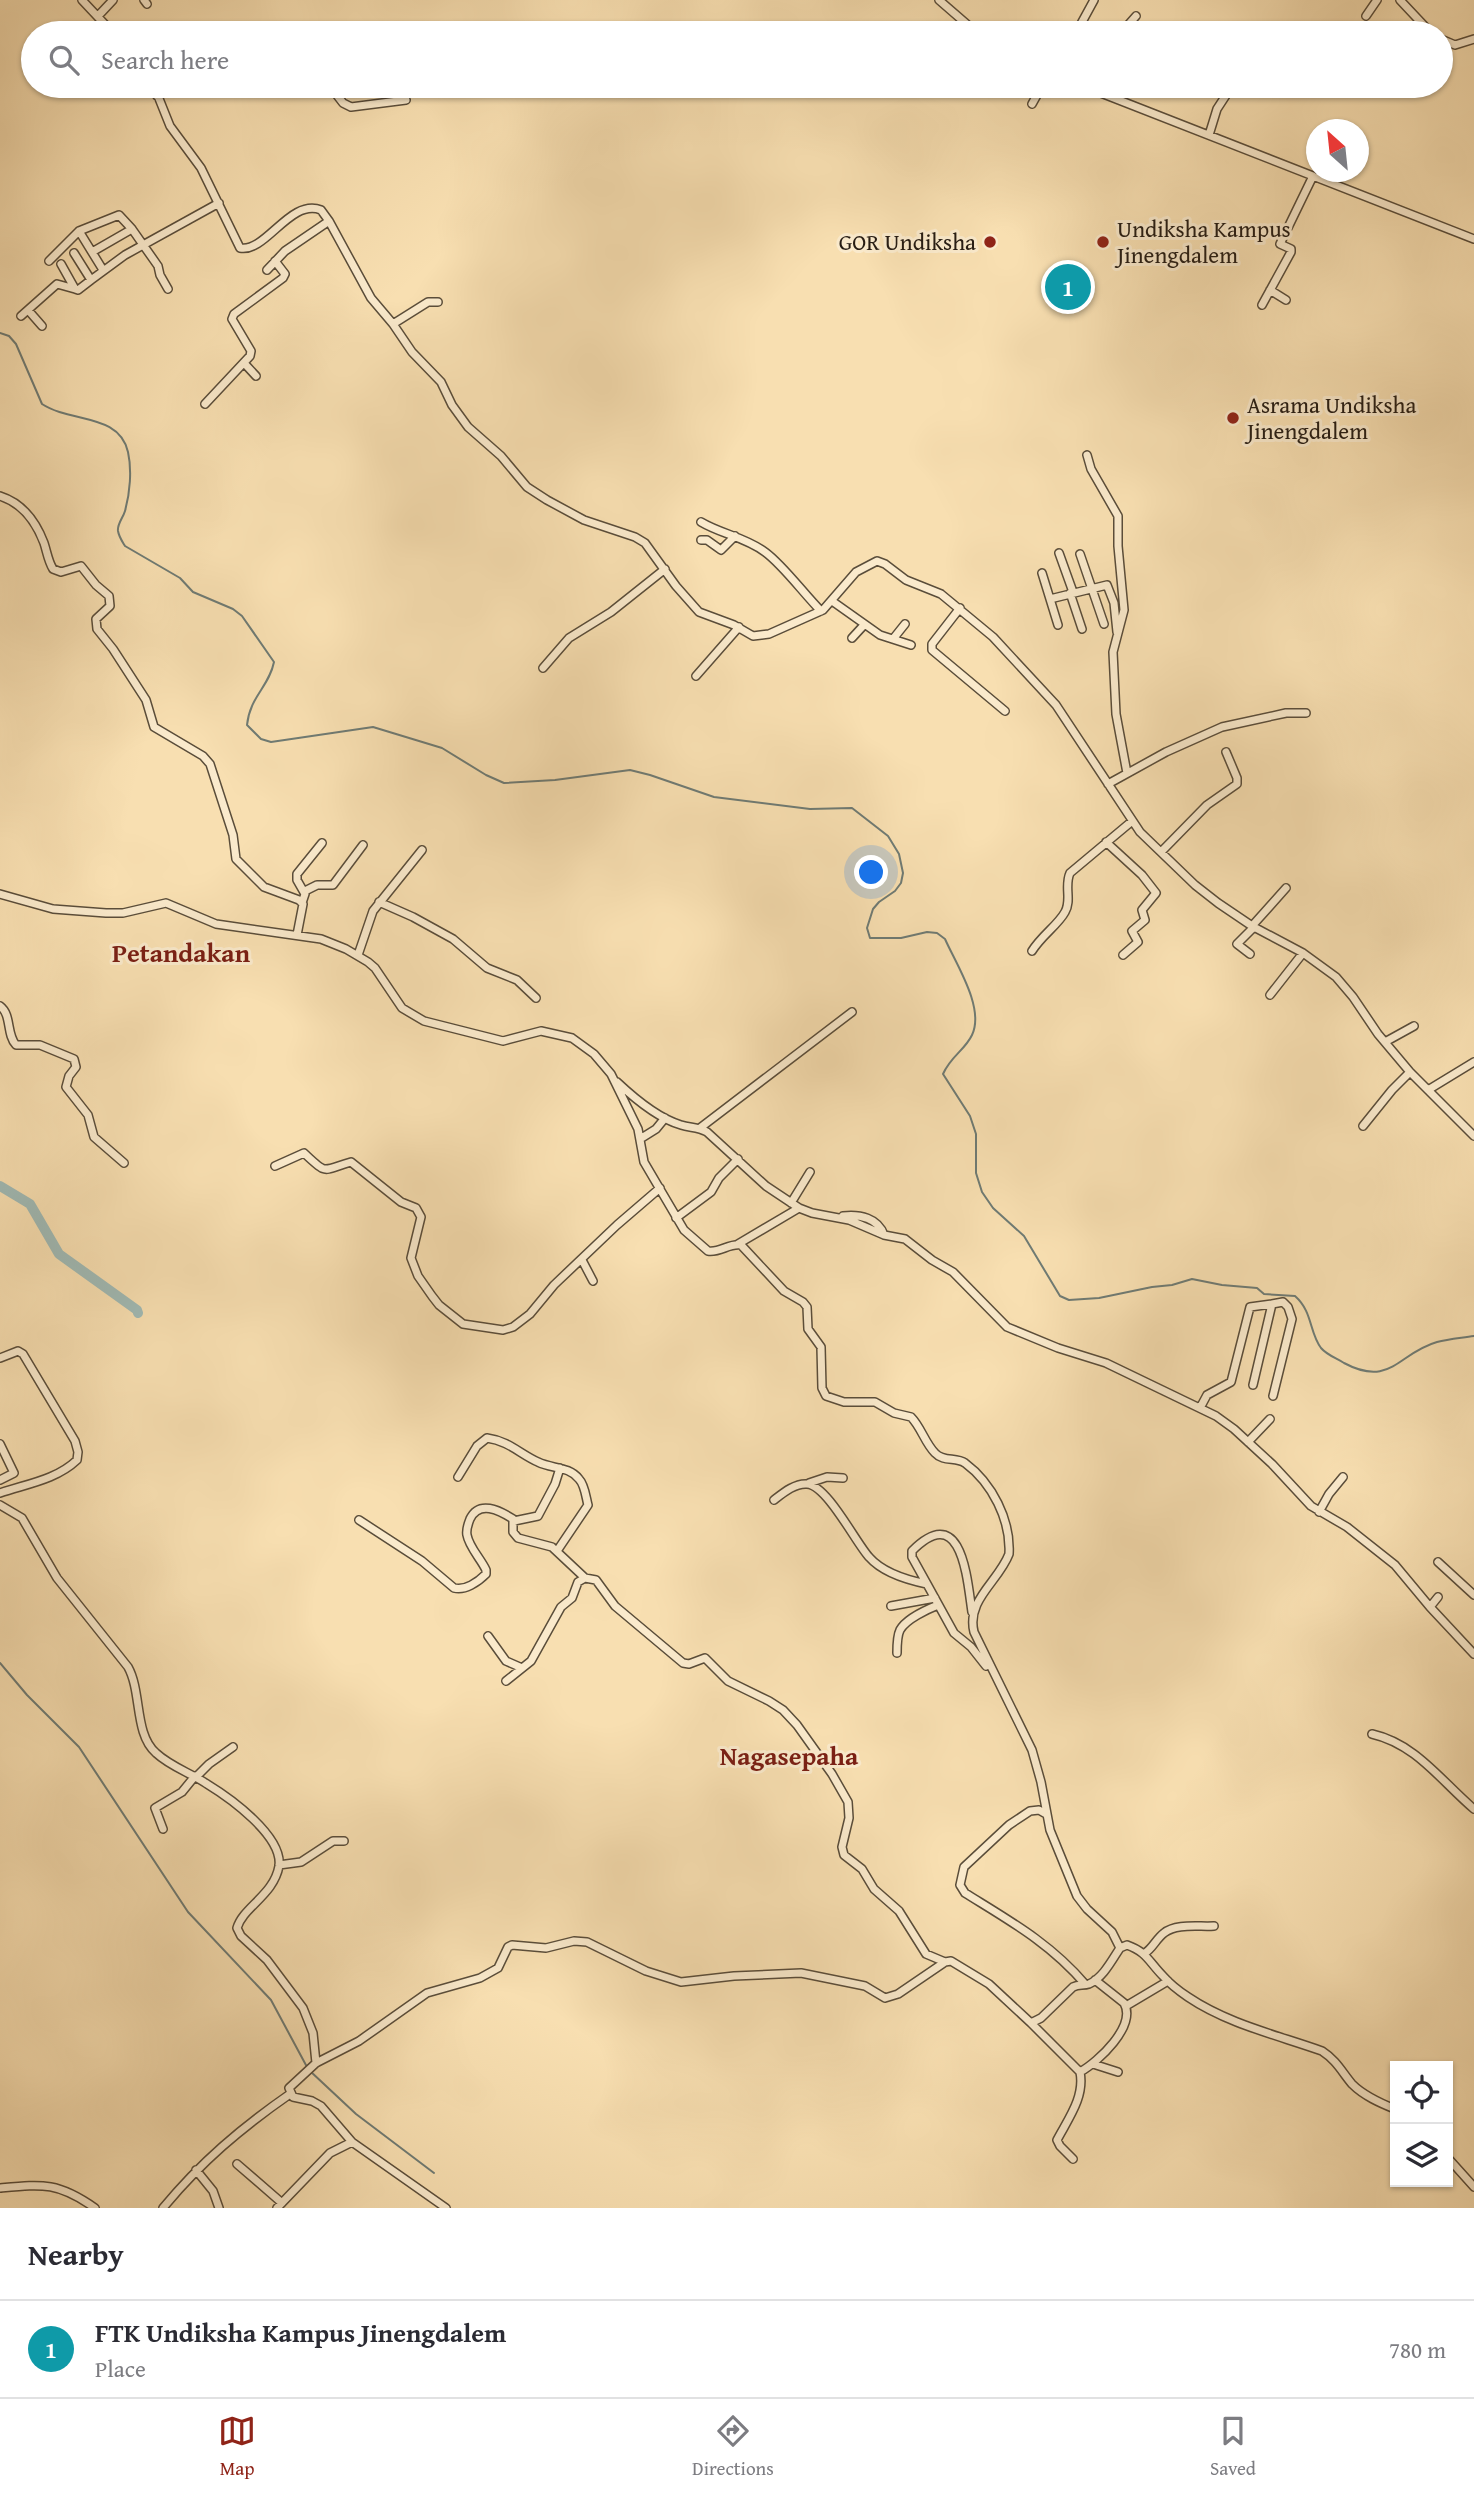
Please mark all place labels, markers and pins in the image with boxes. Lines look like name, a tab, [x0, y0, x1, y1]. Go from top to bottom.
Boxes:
place label: Undiksha Kampus Jinengdalem	[1114, 212, 1291, 271]
place label: GOR Undiksha	[839, 225, 976, 258]
marker: GOR Undiksha	[982, 234, 998, 250]
marker: Undiksha Kampus Jinengdalem	[1095, 234, 1111, 250]
pin: 1	[1045, 261, 1091, 313]
place label: Asrama Undiksha Jinengdalem	[1244, 388, 1416, 447]
marker: Asrama Undiksha Jinengdalem	[1225, 410, 1241, 426]

